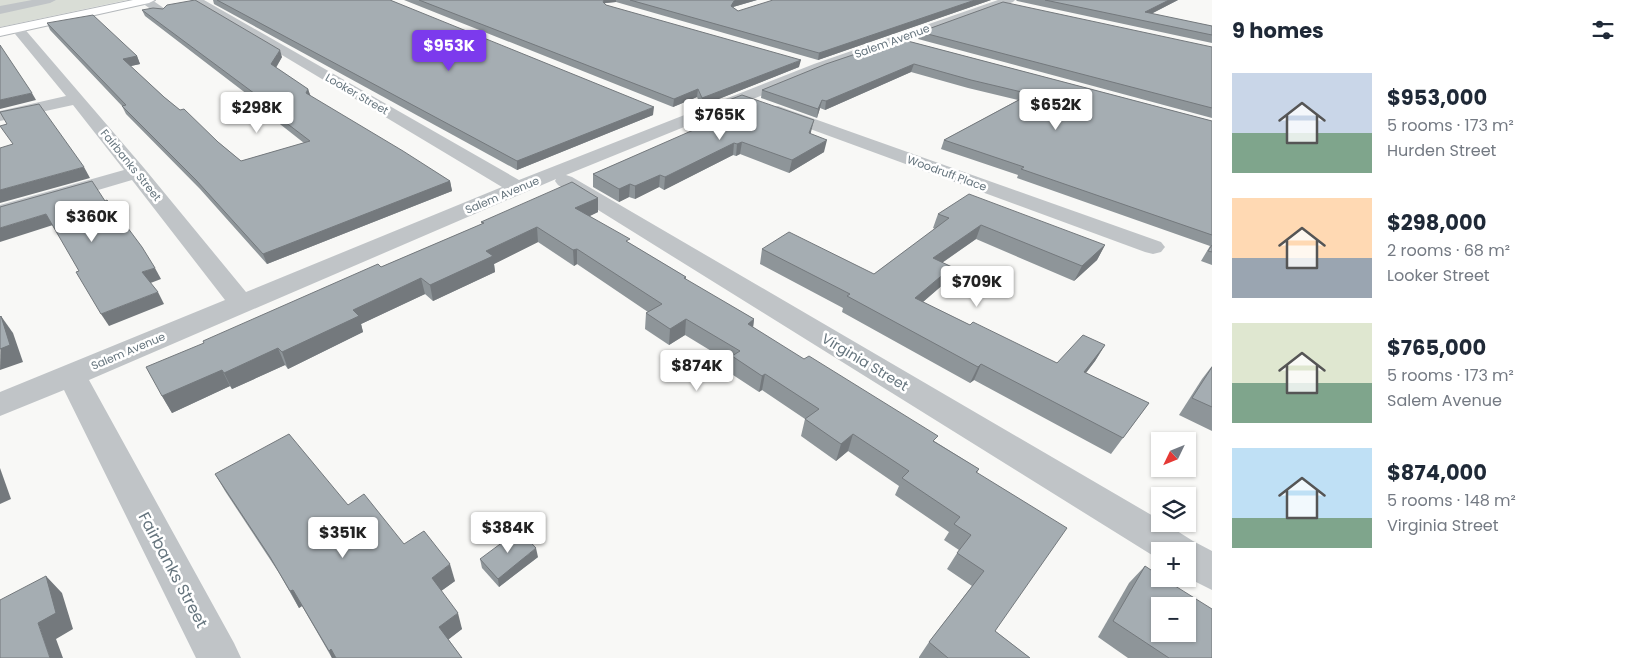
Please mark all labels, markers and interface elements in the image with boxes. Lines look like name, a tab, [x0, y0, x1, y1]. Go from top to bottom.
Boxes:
text: 9 homes	[1232, 16, 1324, 45]
icon: filters	[1589, 16, 1617, 44]
street label: Salem Avenue	[852, 20, 932, 62]
pin: $953K	[414, 30, 484, 72]
text: $953K	[423, 34, 475, 57]
street label: Looker Street	[322, 69, 392, 119]
text: $953,000	[1387, 83, 1487, 112]
pin: $652K	[1021, 88, 1091, 131]
pin: $298K	[222, 92, 292, 134]
text: $652K	[1030, 93, 1082, 116]
icon: home	[1272, 93, 1332, 153]
text: $298K	[231, 96, 283, 119]
pin: $765K	[685, 98, 755, 141]
text: $765K	[695, 103, 745, 126]
text: 5 rooms · 173 m²	[1387, 114, 1514, 137]
street label: Fairbanks Street	[97, 126, 165, 204]
text: Hurden Street	[1387, 139, 1496, 162]
street label: Woodruff Place	[905, 151, 989, 195]
street label: Salem Avenue	[463, 172, 542, 218]
pin: $360K	[57, 200, 127, 243]
text: $360K	[66, 205, 118, 228]
text: $298,000	[1387, 208, 1486, 237]
icon: home	[1272, 218, 1332, 278]
text: 2 rooms · 68 m²	[1387, 239, 1510, 262]
text: Looker Street	[1387, 264, 1490, 287]
pin: $709K	[942, 266, 1012, 308]
text: $709K	[952, 270, 1002, 293]
street label: Salem Avenue	[89, 328, 168, 374]
street label: Virginia Street	[818, 328, 912, 396]
text: $765,000	[1387, 333, 1486, 362]
icon: home	[1272, 343, 1332, 403]
pin: $874K	[662, 350, 732, 392]
text: $874K	[671, 354, 723, 377]
text: 5 rooms · 173 m²	[1387, 364, 1514, 387]
text: Salem Avenue	[1387, 389, 1502, 412]
north arrow	[1151, 432, 1196, 478]
map controls	[1151, 432, 1196, 642]
text: $874,000	[1387, 458, 1487, 487]
icon: home	[1272, 468, 1332, 528]
button: layers	[1151, 487, 1196, 532]
text: 5 rooms · 148 m²	[1387, 489, 1516, 512]
street label: Fairbanks Street	[133, 508, 213, 632]
pin: $384K	[473, 512, 543, 554]
text: Virginia Street	[1387, 514, 1499, 537]
pin: $351K	[308, 516, 378, 559]
text: $384K	[482, 516, 534, 539]
text: $351K	[319, 521, 367, 544]
button: +	[1151, 542, 1196, 587]
button: −	[1151, 597, 1196, 642]

